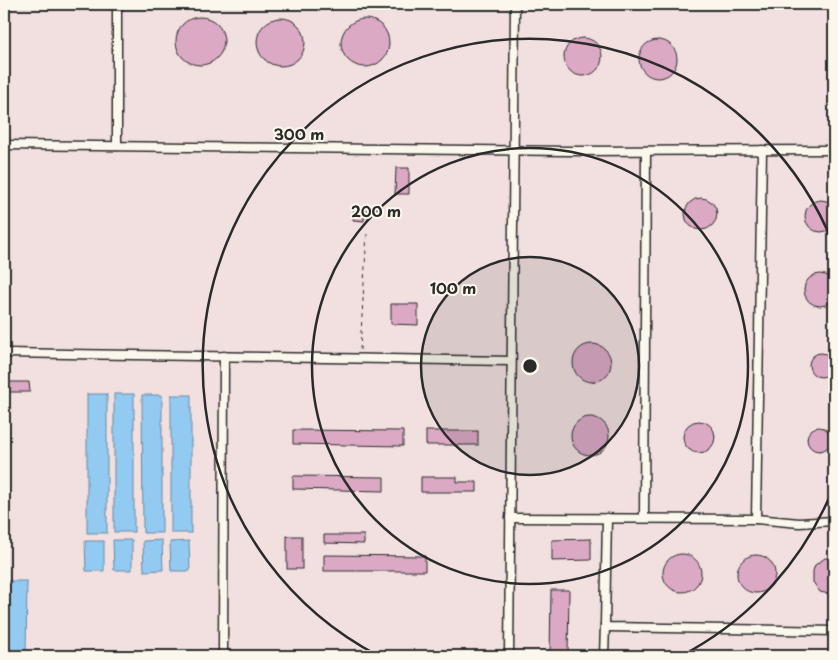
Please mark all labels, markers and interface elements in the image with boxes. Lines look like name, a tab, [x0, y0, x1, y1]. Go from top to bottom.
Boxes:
text: 300 m	[274, 122, 324, 145]
text: 200 m	[351, 199, 401, 222]
text: 100 m	[430, 276, 476, 299]
centre of rings	[521, 357, 539, 375]

